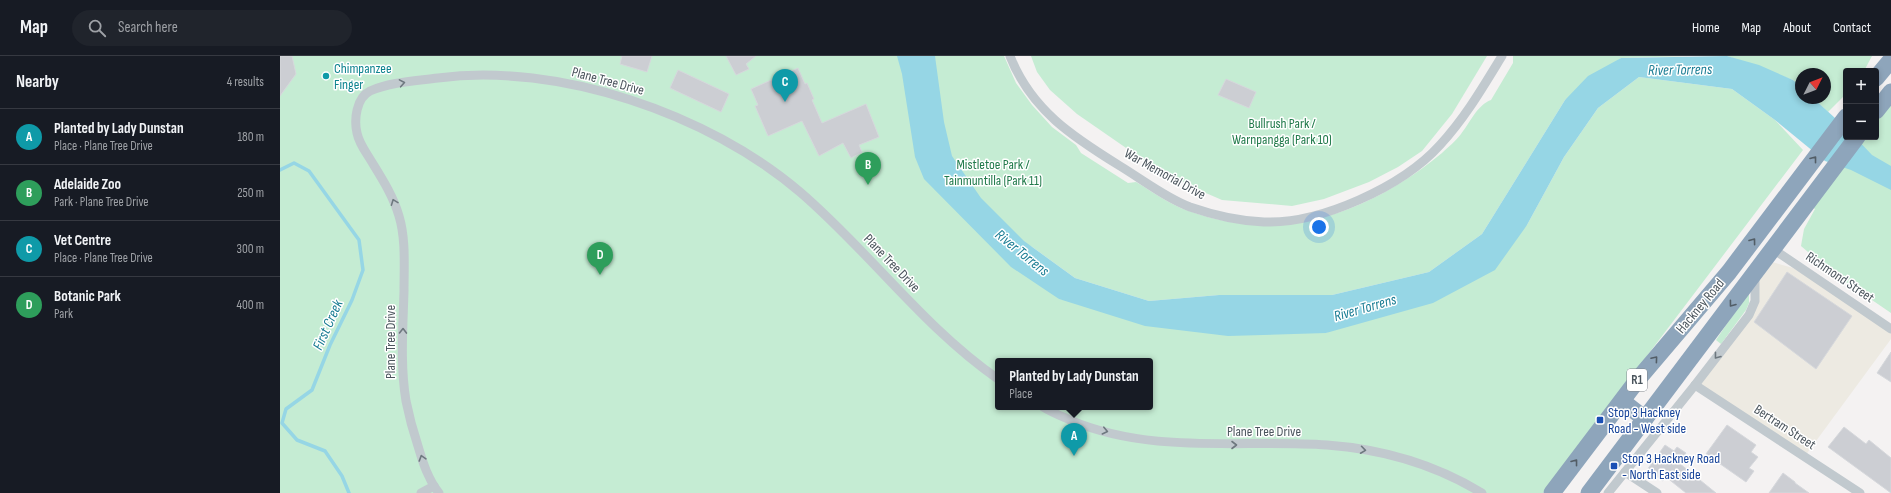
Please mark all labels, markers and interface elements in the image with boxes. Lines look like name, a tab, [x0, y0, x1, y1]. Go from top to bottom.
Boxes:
search box	[72, 10, 352, 46]
text: Map	[20, 16, 48, 39]
icon: search	[86, 17, 108, 39]
text: Search here	[118, 18, 178, 37]
text: Home	[1692, 19, 1720, 36]
text: Map	[1742, 19, 1761, 36]
text: About	[1783, 19, 1811, 36]
text: Contact	[1833, 19, 1871, 36]
place label: Chimpanzee Finger	[334, 60, 392, 93]
water label: River Torrens	[1648, 60, 1713, 80]
street label: Plane Tree Drive	[570, 63, 646, 99]
north arrow	[1795, 68, 1831, 104]
map controls	[1843, 68, 1879, 140]
button: +	[1843, 68, 1879, 104]
pin: C	[772, 69, 798, 102]
marker: Chimpanzee Finger	[321, 71, 331, 81]
text: Nearby	[16, 72, 59, 92]
text: 4 results	[227, 74, 264, 90]
one-way arrow	[399, 79, 405, 88]
button: −	[1843, 104, 1879, 140]
park label: Bullrush Park / Warnpangga (Park 10)	[1232, 115, 1332, 148]
text: Planted by Lady Dunstan	[54, 119, 184, 138]
text: A	[26, 129, 32, 145]
text: 180 m	[238, 129, 264, 145]
text: Place · Plane Tree Drive	[54, 138, 153, 154]
street label: War Memorial Drive	[1121, 145, 1209, 203]
pin: B	[855, 152, 881, 185]
park label: Mistletoe Park / Tainmuntilla (Park 11)	[944, 156, 1042, 189]
one-way arrow	[1809, 156, 1816, 163]
text: Adelaide Zoo	[54, 175, 121, 194]
text: B	[26, 185, 32, 201]
text: 250 m	[237, 185, 264, 201]
text: Park · Plane Tree Drive	[54, 194, 149, 210]
one-way arrow	[391, 199, 399, 206]
your location	[1309, 217, 1329, 237]
water label: River Torrens	[991, 225, 1053, 281]
street label: Plane Tree Drive	[860, 230, 924, 296]
text: Vet Centre	[54, 231, 111, 250]
one-way arrow	[1748, 238, 1755, 245]
text: C	[26, 241, 32, 257]
text: 300 m	[237, 241, 264, 257]
pin: D	[587, 242, 613, 275]
street label: Richmond Street	[1802, 248, 1878, 306]
text: Place · Plane Tree Drive	[54, 250, 153, 266]
street label: Hackney Road	[1672, 275, 1728, 337]
text: Botanic Park	[54, 287, 121, 306]
water label: River Torrens	[1332, 290, 1399, 326]
text: D	[26, 297, 32, 313]
text: 400 m	[237, 297, 264, 313]
water label: First Creek	[309, 297, 348, 353]
one-way arrow	[1729, 300, 1736, 307]
street label: Plane Tree Drive	[382, 305, 399, 379]
text: Park	[54, 306, 73, 322]
one-way arrow	[399, 328, 407, 334]
one-way arrow	[1715, 352, 1722, 359]
one-way arrow	[1650, 357, 1657, 364]
popup	[995, 358, 1153, 410]
text: Planted by Lady Dunstan	[1009, 367, 1139, 386]
road number: R1	[1627, 369, 1647, 391]
text: Place	[1009, 386, 1032, 402]
street label: Bertram Street	[1751, 401, 1819, 453]
place label: Stop 3 Hackney Road - West side	[1608, 404, 1686, 437]
marker: Stop 3 Hackney Road - West side	[1595, 415, 1605, 425]
pin: A	[1061, 423, 1087, 456]
street label: Plane Tree Drive	[1227, 423, 1301, 440]
one-way arrow	[1102, 427, 1108, 435]
one-way arrow	[1231, 441, 1237, 449]
one-way arrow	[1360, 445, 1366, 454]
place label: Stop 3 Hackney Road - North East side	[1622, 450, 1720, 483]
one-way arrow	[418, 455, 427, 462]
one-way arrow	[1571, 460, 1578, 467]
marker: Stop 3 Hackney Road - North East side	[1609, 461, 1619, 471]

